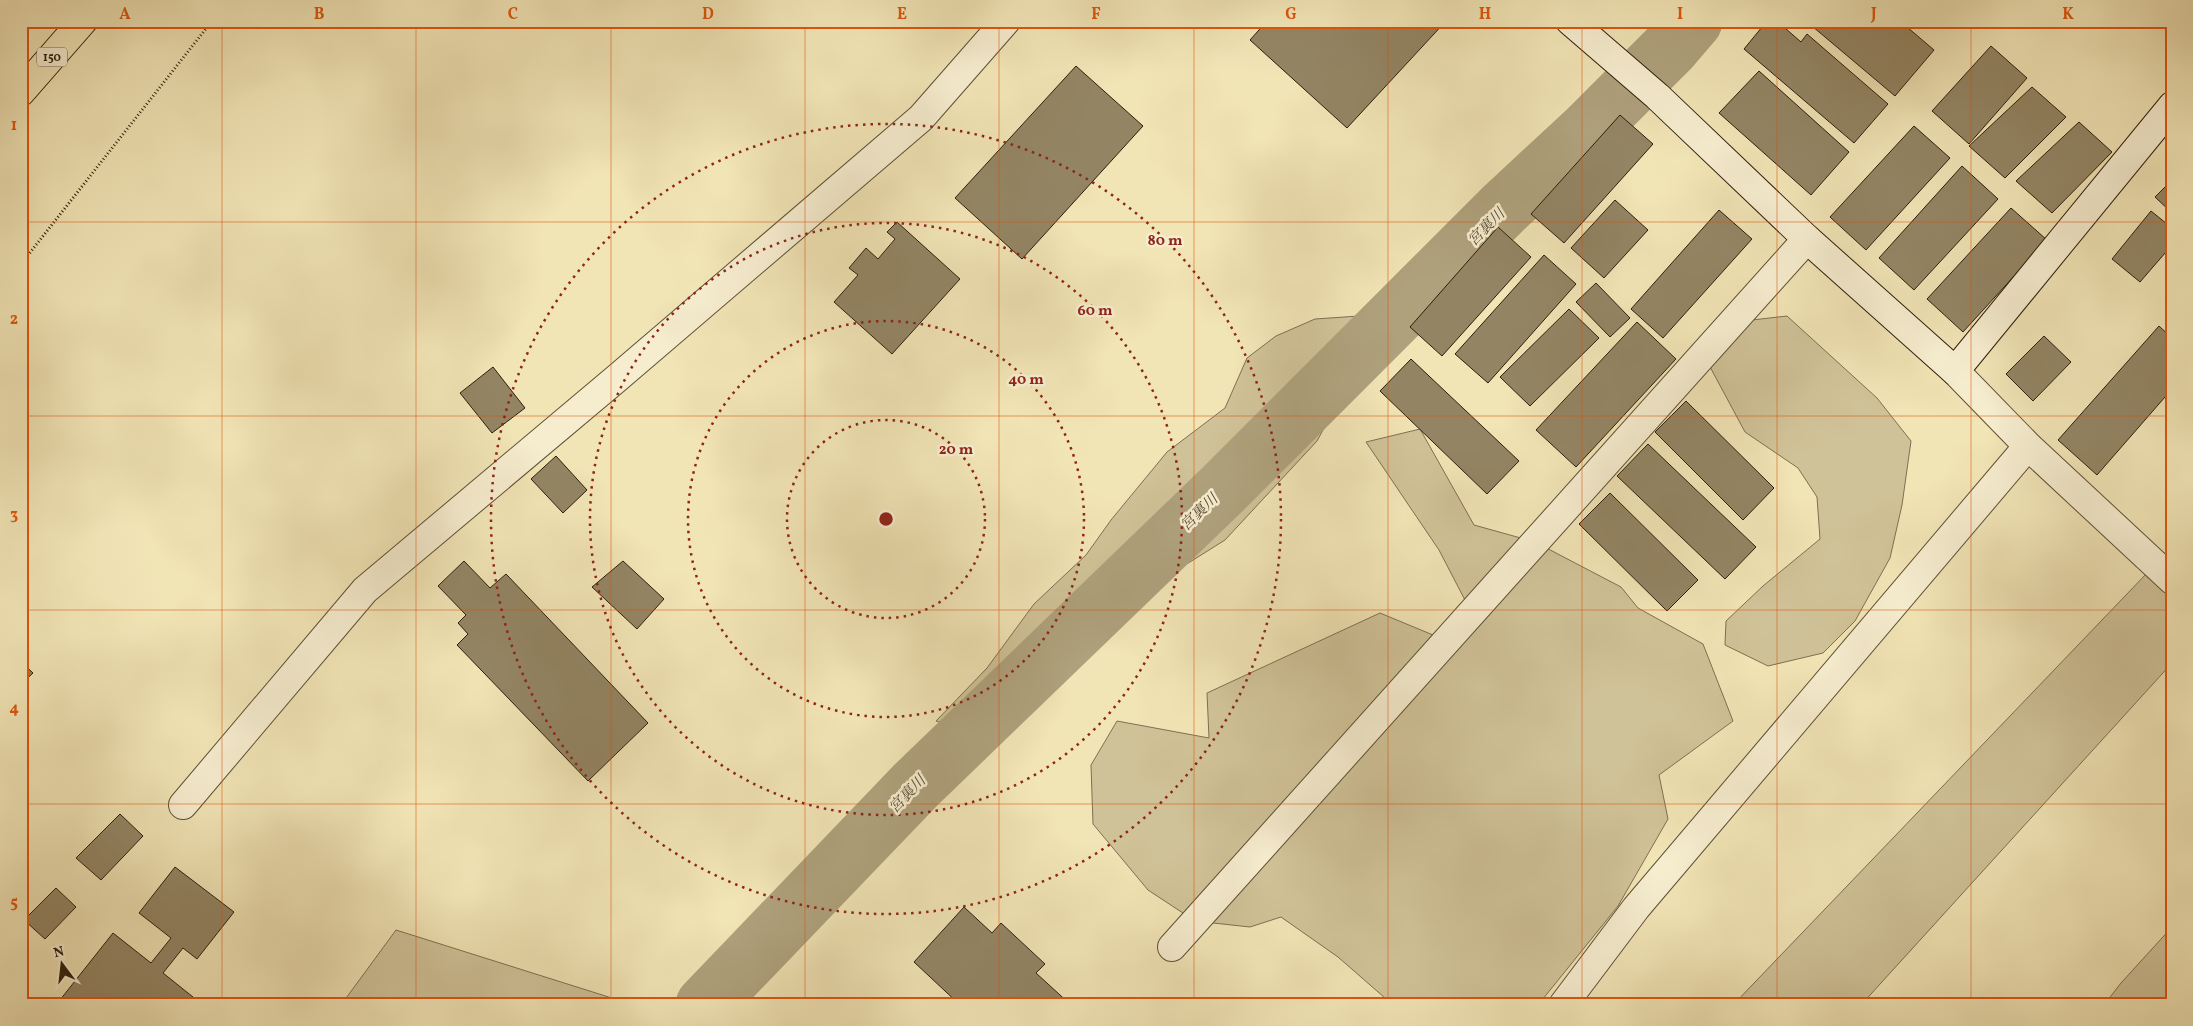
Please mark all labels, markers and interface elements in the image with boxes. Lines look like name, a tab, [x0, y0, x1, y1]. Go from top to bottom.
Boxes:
text: A	[119, 4, 131, 26]
text: B	[314, 4, 325, 26]
text: C	[508, 4, 518, 26]
text: D	[702, 4, 714, 26]
text: E	[897, 4, 907, 26]
text: F	[1091, 4, 1101, 26]
text: G	[1285, 4, 1297, 26]
text: H	[1479, 4, 1491, 26]
text: I	[1677, 4, 1683, 26]
text: J	[1870, 4, 1877, 26]
text: K	[2062, 4, 2074, 26]
road number: 150	[37, 48, 67, 66]
text: 1	[11, 115, 17, 137]
water label: 宮裏川	[1464, 203, 1512, 251]
text: 80 m	[1148, 231, 1183, 252]
text: 60 m	[1078, 301, 1113, 322]
text: 2	[10, 309, 18, 331]
text: 40 m	[1008, 370, 1044, 391]
text: 20 m	[939, 440, 974, 461]
water label: 宮裏川	[1177, 489, 1225, 536]
text: 3	[10, 504, 18, 526]
centre of rings	[877, 510, 895, 528]
text: 4	[9, 698, 19, 720]
water label: 宮裏川	[885, 770, 933, 819]
text: 5	[10, 892, 18, 914]
north arrow	[38, 938, 88, 988]
text: N	[52, 942, 66, 963]

